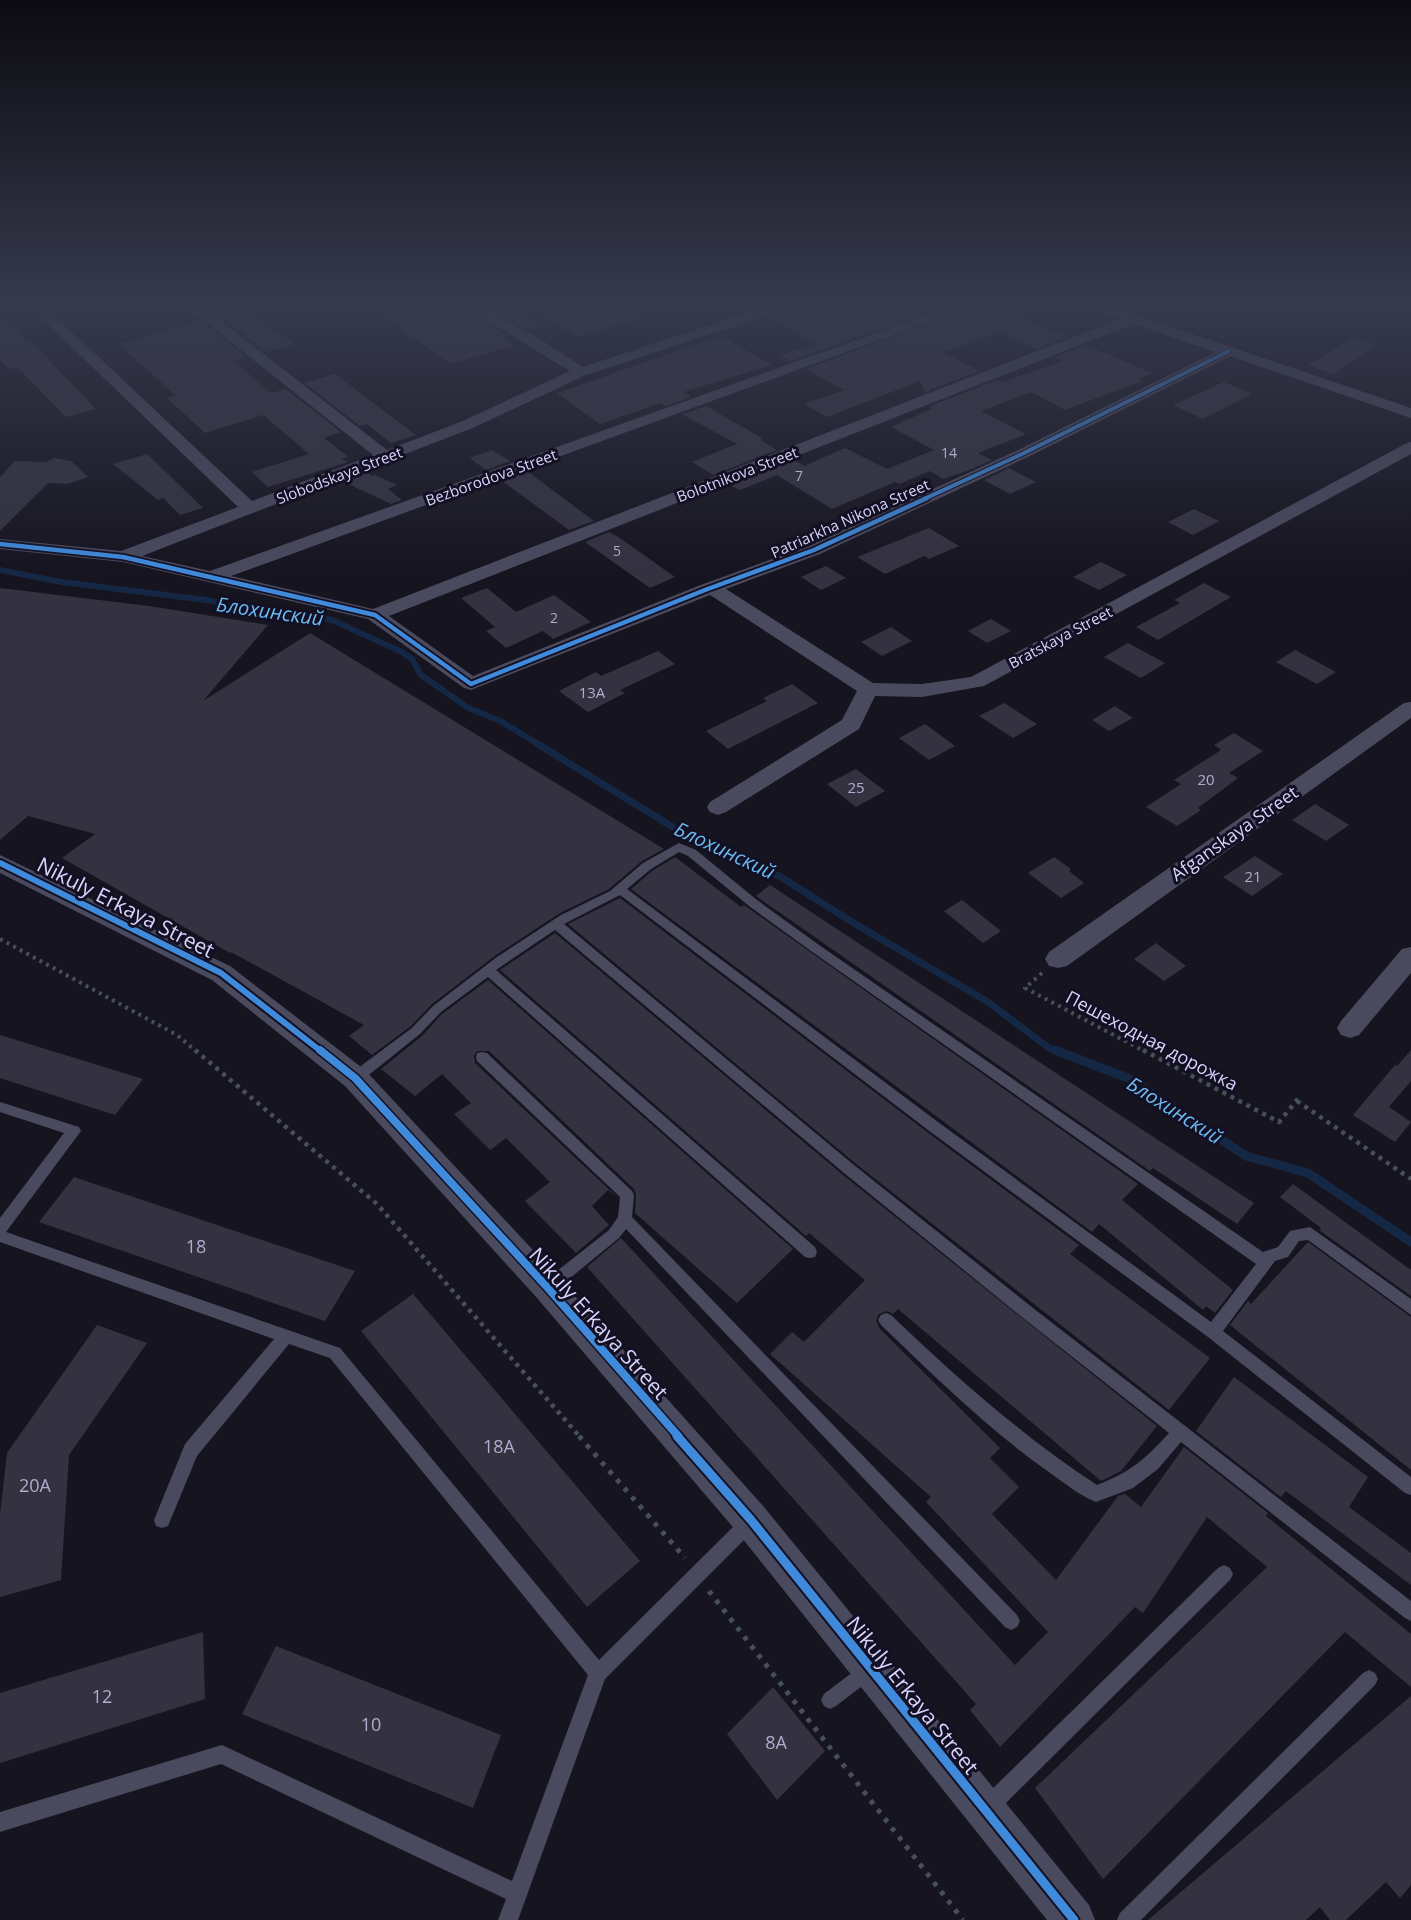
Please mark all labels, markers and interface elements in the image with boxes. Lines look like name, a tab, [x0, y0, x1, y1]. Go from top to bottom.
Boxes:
street label: Slobodskaya Street	[273, 442, 405, 508]
street label: Bolotnikova Street	[673, 442, 801, 506]
house number: 14	[941, 443, 957, 462]
street label: Bezborodova Street	[423, 444, 559, 510]
house number: 7	[795, 466, 803, 485]
street label: Patriarkha Nikona Street	[767, 474, 933, 562]
house number: 5	[613, 541, 621, 560]
water label: Блохинский	[215, 590, 326, 632]
street label: Bratskaya Street	[1005, 601, 1115, 673]
house number: 2	[550, 608, 558, 627]
house number: 13А	[579, 682, 606, 702]
house number: 20	[1197, 769, 1215, 789]
house number: 25	[847, 777, 865, 797]
street label: Afganskaya Street	[1166, 780, 1302, 886]
water label: Блохинский	[670, 815, 780, 885]
street label: Nikuly Erkaya Street	[33, 850, 219, 964]
house number: 21	[1244, 866, 1262, 886]
street label: Пешеходная дорожка	[1062, 984, 1242, 1096]
water label: Блохинский	[1122, 1070, 1228, 1150]
house number: 18	[186, 1234, 206, 1258]
street label: Nikuly Erkaya Street	[523, 1241, 675, 1405]
house number: 18А	[483, 1434, 516, 1458]
house number: 20А	[19, 1473, 52, 1497]
street label: Nikuly Erkaya Street	[841, 1610, 985, 1780]
house number: 12	[92, 1684, 112, 1708]
house number: 10	[361, 1712, 381, 1736]
house number: 8А	[765, 1730, 787, 1754]

